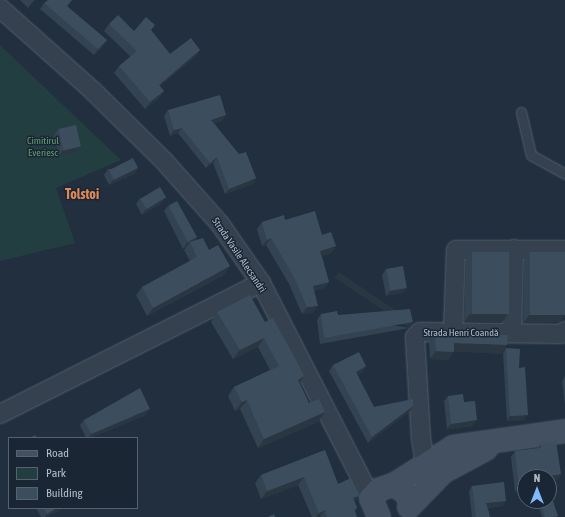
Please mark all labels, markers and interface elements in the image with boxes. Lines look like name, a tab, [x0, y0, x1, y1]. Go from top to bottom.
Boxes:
park label: Cimitirul Everiesc	[27, 134, 59, 158]
district label: Tolstoi	[65, 186, 99, 202]
street label: Strada Vasile Alecsandri	[210, 215, 268, 295]
street label: Strada Henri Coandă	[423, 327, 499, 339]
legend	[8, 437, 138, 509]
text: Road	[46, 446, 69, 460]
text: Park	[46, 466, 66, 480]
north arrow	[517, 469, 557, 509]
text: N	[534, 472, 540, 484]
text: Building	[46, 486, 83, 500]

